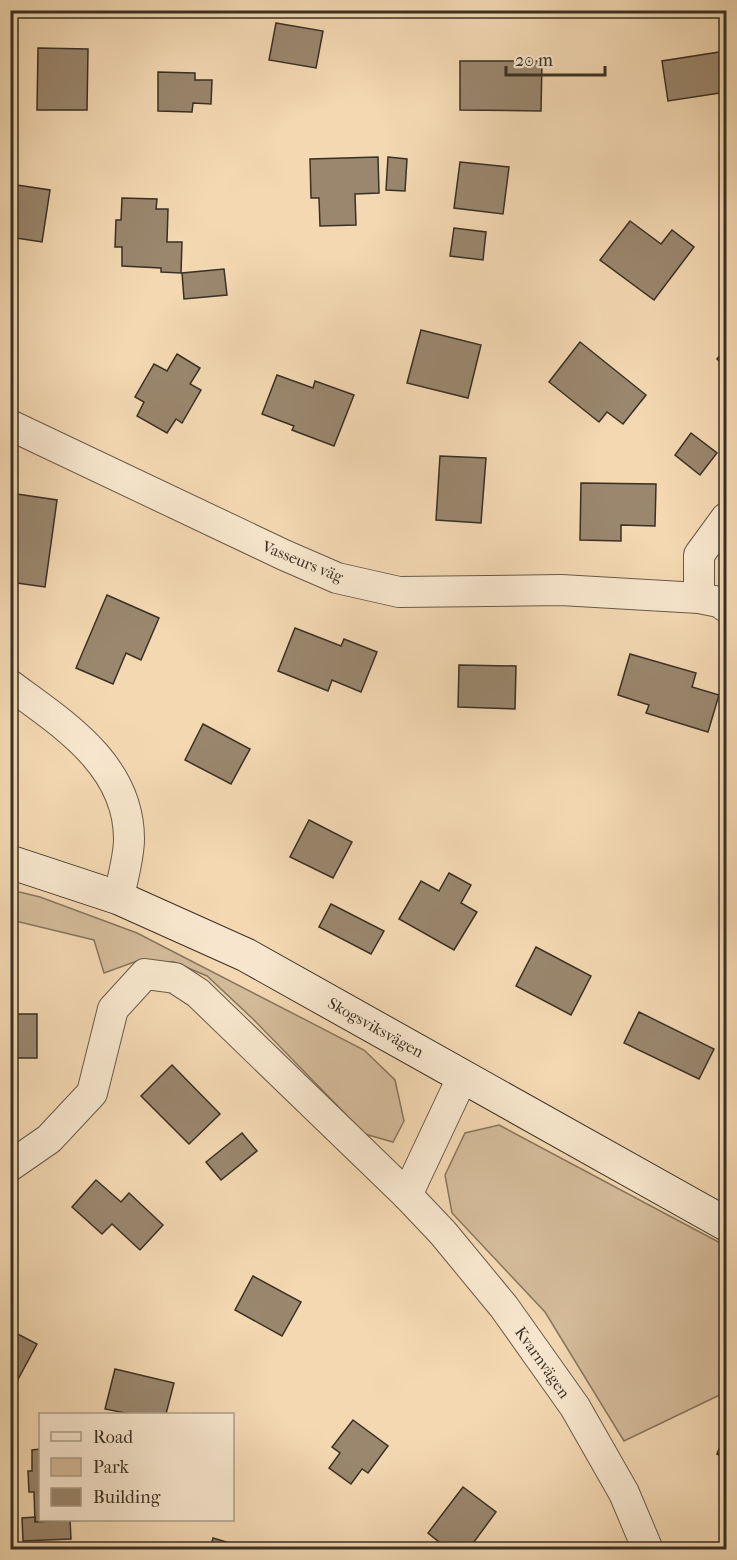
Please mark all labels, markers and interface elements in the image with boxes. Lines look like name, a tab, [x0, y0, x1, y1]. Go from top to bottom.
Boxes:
scale bar	[506, 39, 605, 77]
text: 20 m	[515, 50, 553, 71]
street label: Vasseurs väg	[259, 536, 346, 586]
street label: Skogsviksvägen	[325, 993, 428, 1062]
street label: Kvarnvägen	[511, 1323, 575, 1402]
legend	[39, 1413, 234, 1521]
text: Road	[93, 1427, 133, 1448]
text: Park	[93, 1457, 130, 1478]
text: Building	[93, 1487, 161, 1508]

